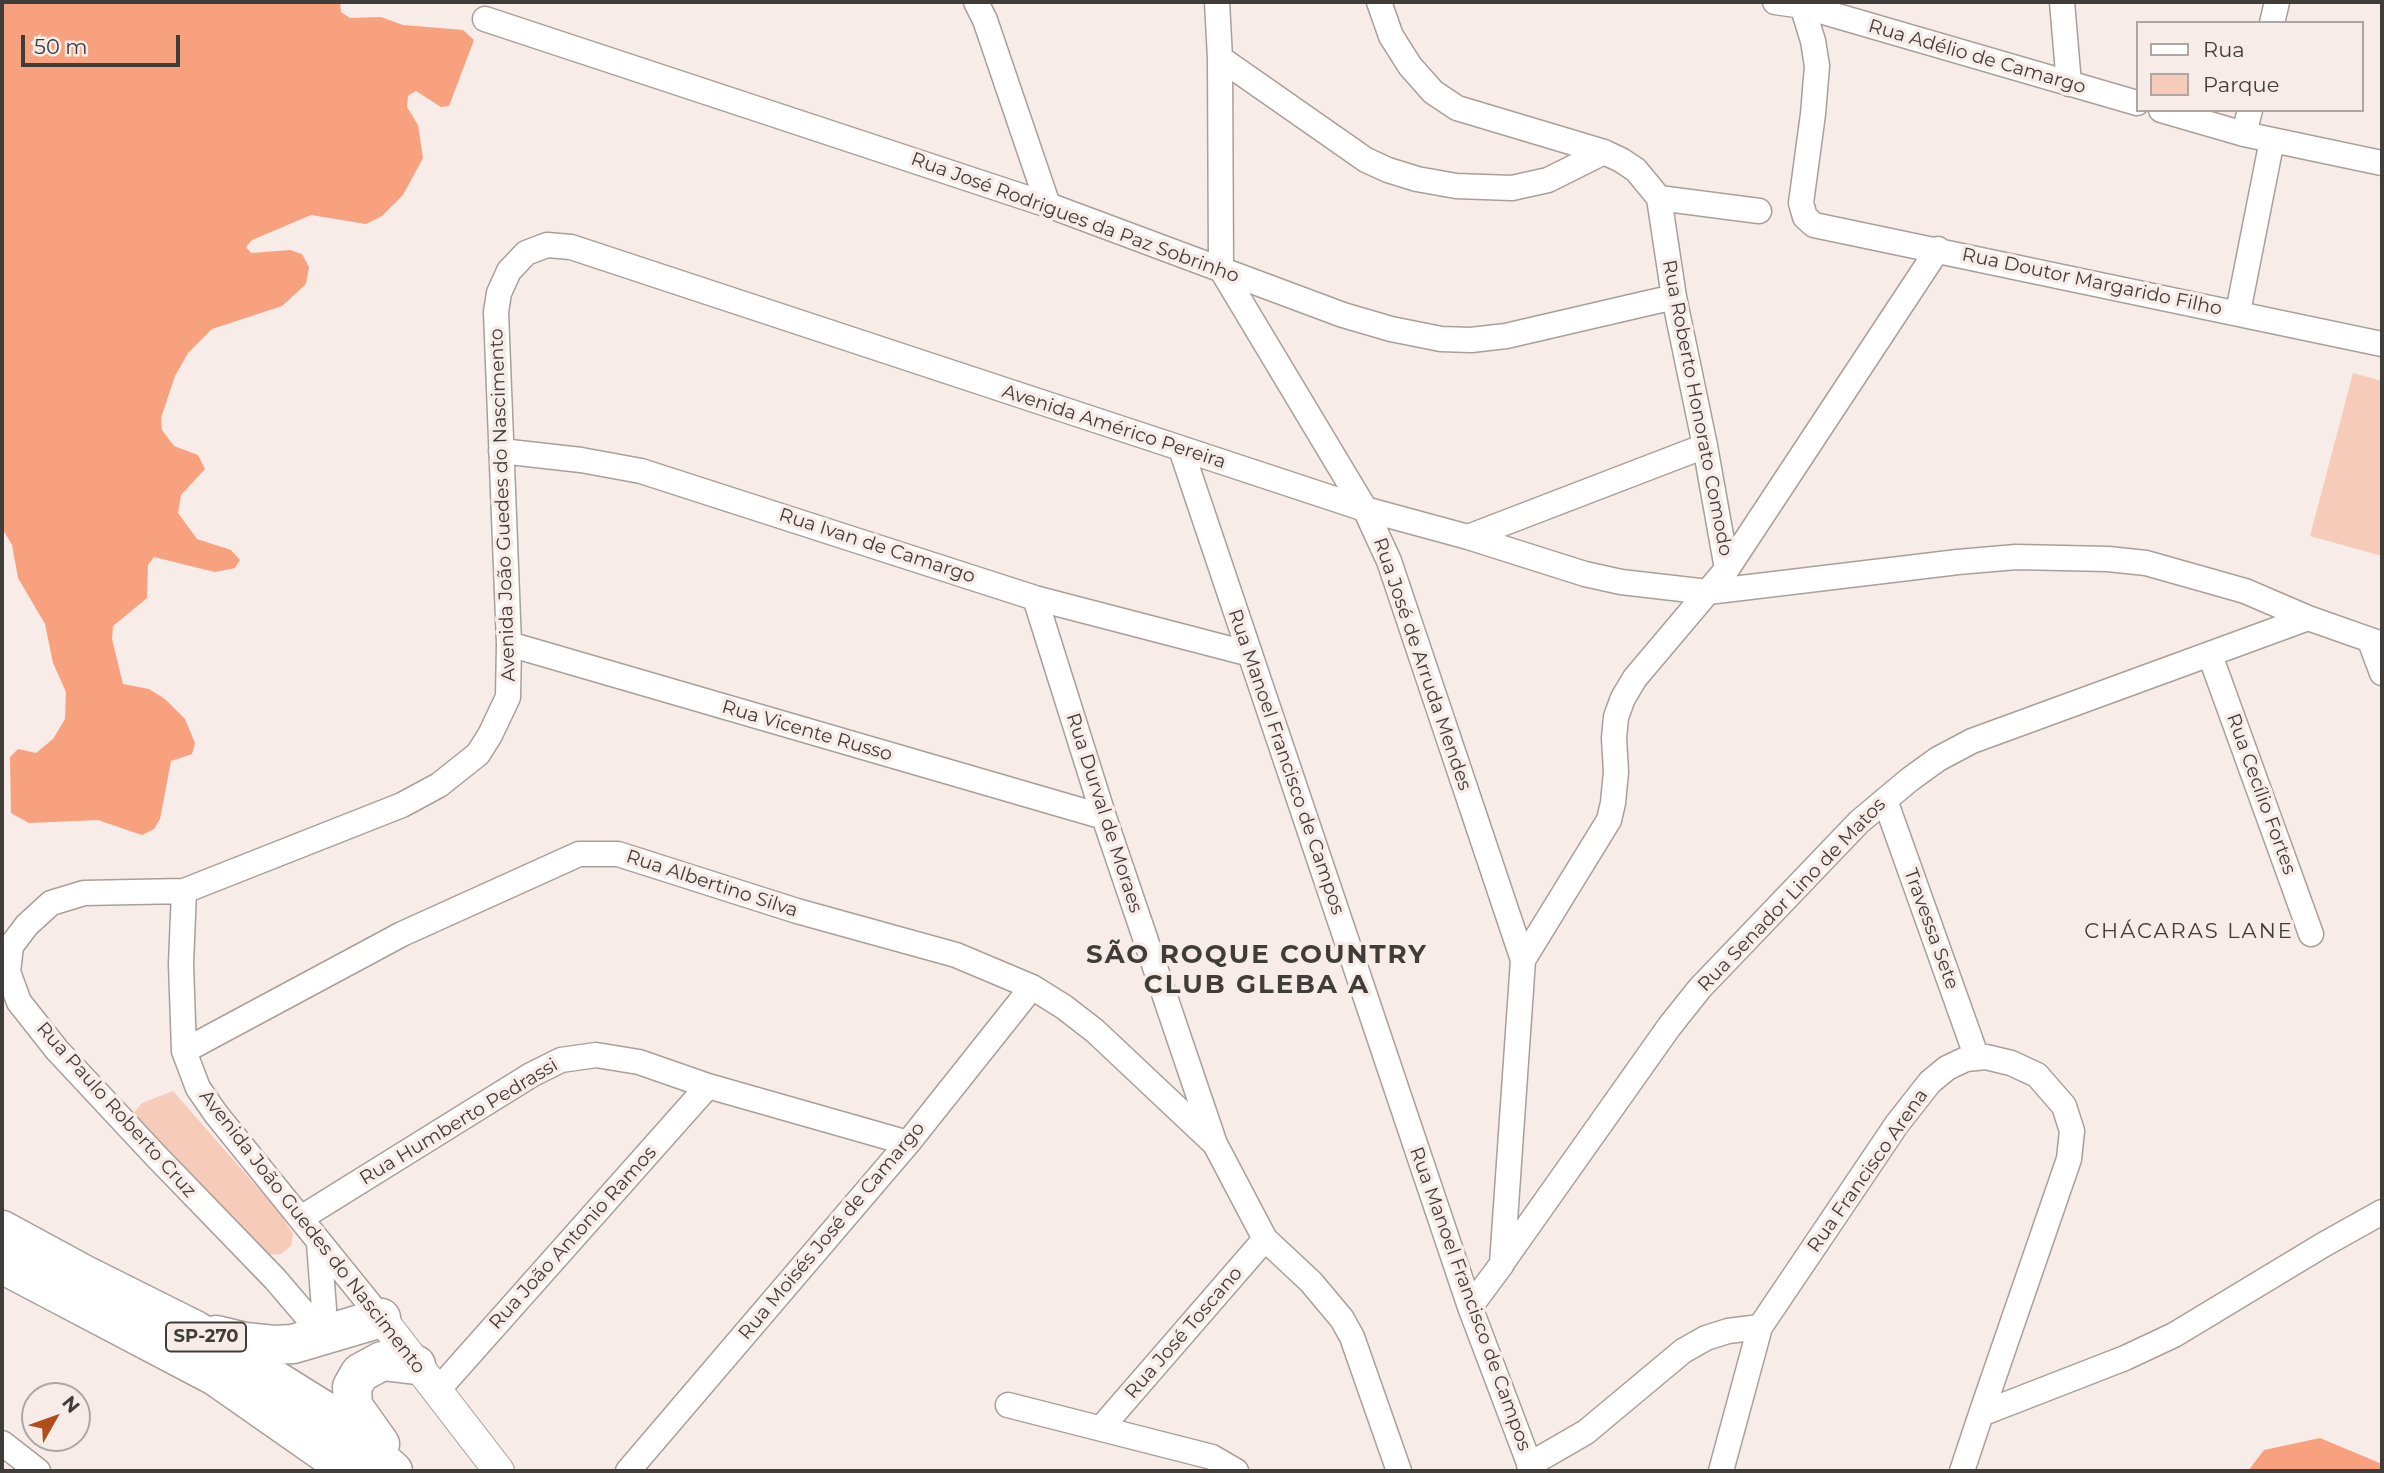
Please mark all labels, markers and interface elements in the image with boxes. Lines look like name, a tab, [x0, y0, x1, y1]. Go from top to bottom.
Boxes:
street label: Rua Adélio de Camargo	[1866, 15, 2088, 99]
scale bar	[24, 21, 184, 65]
legend	[2136, 21, 2363, 112]
text: 50 m	[34, 34, 88, 59]
text: Rua	[2203, 37, 2245, 62]
text: Parque	[2203, 72, 2279, 97]
street label: Rua José Rodrigues da Paz Sobrinho	[908, 148, 1242, 288]
street label: Rua Doutor Margarido Filho	[1960, 243, 2224, 321]
street label: Rua Roberto Honorato Comodo	[1657, 258, 1737, 558]
street label: Avenida João Guedes do Nascimento	[485, 328, 521, 682]
street label: Avenida Américo Pereira	[999, 380, 1229, 474]
street label: Rua Ivan de Camargo	[776, 503, 978, 589]
street label: Rua José de Arruda Mendes	[1368, 535, 1476, 793]
street label: Rua Manoel Francisco de Campos	[1223, 606, 1349, 918]
street label: Rua Vicente Russo	[719, 696, 895, 766]
street label: Rua Durval de Moraes	[1061, 710, 1147, 916]
street label: Rua Cecílio Fortes	[2221, 710, 2301, 878]
street label: Rua Senador Lino de Matos	[1693, 793, 1891, 997]
street label: Rua Albertino Silva	[623, 845, 801, 923]
street label: Travessa Sete	[1899, 866, 1963, 992]
district label: CHÁCARAS LANE	[2086, 919, 2292, 945]
district label: SÃO ROQUE COUNTRY CLUB GLEBA A	[1088, 939, 1426, 1000]
street label: Rua Paulo Roberto Cruz	[31, 1018, 201, 1202]
street label: Rua Humberto Pedrassi	[356, 1054, 562, 1190]
street label: Rua Francisco Arena	[1803, 1085, 1933, 1257]
street label: Avenida João Guedes do Nascimento	[194, 1086, 430, 1378]
street label: Rua Moisés José de Camargo	[734, 1117, 930, 1345]
street label: Rua João Antonio Ramos	[485, 1142, 661, 1334]
street label: Rua Manoel Francisco de Campos	[1404, 1144, 1536, 1454]
street label: Rua José Toscano	[1120, 1262, 1248, 1404]
road number: SP-270	[166, 1322, 246, 1352]
north arrow	[21, 1382, 91, 1452]
text: N	[57, 1391, 85, 1418]

